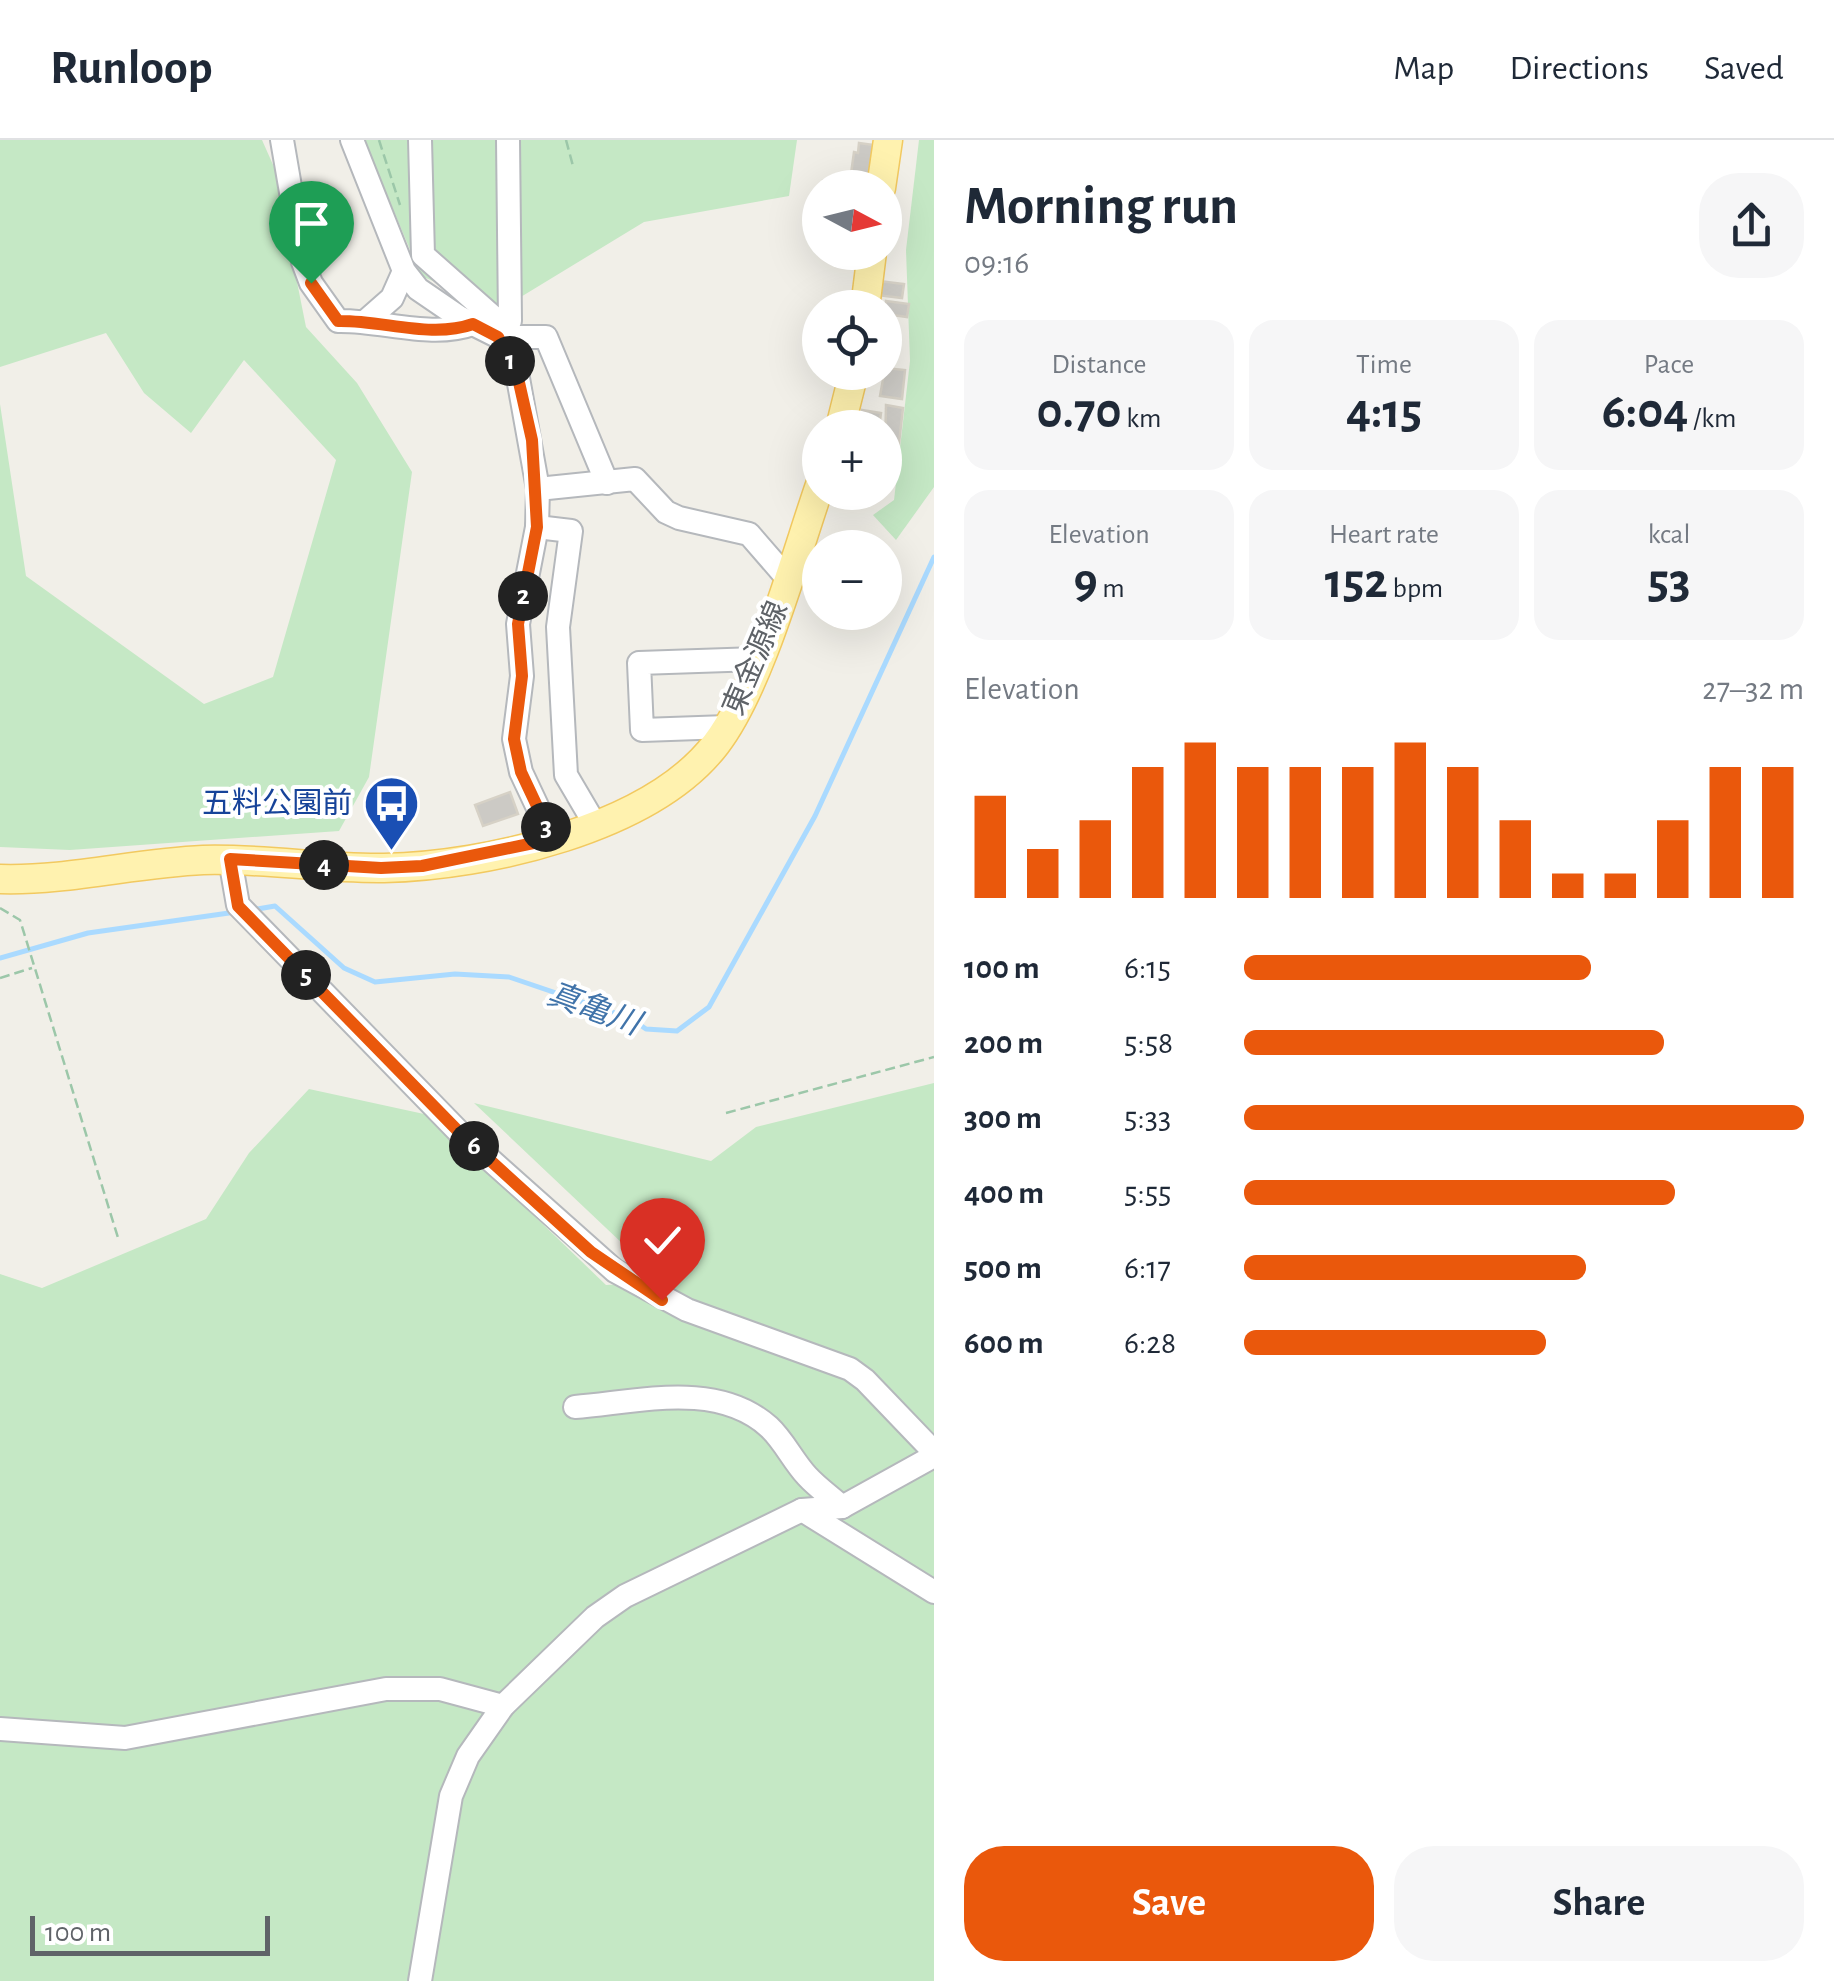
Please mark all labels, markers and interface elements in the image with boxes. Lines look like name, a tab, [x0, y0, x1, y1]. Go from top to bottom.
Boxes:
text: Runloop	[50, 45, 213, 93]
text: Map	[1393, 51, 1454, 86]
text: Directions	[1509, 51, 1649, 86]
text: Saved	[1704, 51, 1784, 86]
north arrow	[802, 170, 902, 270]
map controls	[802, 170, 902, 630]
button: share	[1699, 173, 1804, 278]
text: Morning run	[964, 179, 1238, 234]
pin	[269, 181, 354, 284]
icon: arrive	[284, 196, 339, 251]
text: 09:16	[964, 247, 1029, 279]
button: locate	[802, 290, 902, 390]
pin: 1	[485, 336, 535, 386]
text: 1	[505, 347, 515, 375]
text: Distance	[1052, 351, 1146, 379]
text: Time	[1356, 351, 1412, 379]
text: Pace	[1644, 351, 1694, 379]
text: 0.70	[1037, 387, 1122, 437]
text: 4:15	[1346, 387, 1422, 437]
text: 6:04	[1602, 387, 1688, 437]
text: km	[1122, 405, 1161, 433]
text: /km	[1688, 405, 1736, 433]
button: +	[802, 410, 902, 510]
text: Elevation	[1048, 521, 1150, 549]
text: Heart rate	[1329, 521, 1439, 549]
text: kcal	[1648, 521, 1690, 549]
button: −	[802, 530, 902, 630]
text: 9	[1073, 557, 1098, 607]
text: 152	[1325, 557, 1388, 607]
text: 53	[1647, 557, 1691, 607]
pin: 2	[498, 571, 548, 621]
text: m	[1098, 575, 1125, 603]
text: bpm	[1388, 575, 1443, 603]
text: 2	[516, 582, 530, 610]
street label: 東金源線	[717, 597, 793, 719]
text: Elevation	[964, 673, 1080, 705]
text: 27–32 m	[1702, 673, 1804, 705]
bus stop icon: 五料公園前	[361, 773, 421, 852]
place label: 五料公園前	[202, 787, 352, 819]
pin: 3	[521, 802, 571, 852]
text: 3	[540, 813, 552, 841]
pin: 4	[299, 840, 349, 890]
text: 4	[317, 851, 331, 879]
pin: 5	[281, 950, 331, 1000]
text: 100 m	[964, 952, 1040, 984]
text: 6:15	[1124, 952, 1171, 984]
text: 5	[300, 961, 312, 989]
water label: 真亀川	[543, 977, 647, 1041]
text: 200 m	[964, 1027, 1043, 1059]
text: 5:58	[1124, 1027, 1173, 1059]
text: 300 m	[964, 1102, 1042, 1134]
text: 5:33	[1124, 1102, 1171, 1134]
pin: 6	[449, 1121, 499, 1171]
text: 6	[467, 1132, 481, 1160]
text: 400 m	[964, 1177, 1044, 1209]
text: 5:55	[1124, 1177, 1171, 1209]
pin	[620, 1198, 705, 1301]
icon: check	[635, 1213, 690, 1268]
text: 500 m	[964, 1252, 1042, 1284]
text: 6:17	[1124, 1252, 1171, 1284]
text: 600 m	[964, 1327, 1043, 1359]
text: 6:28	[1124, 1327, 1176, 1359]
button: Save	[964, 1846, 1374, 1961]
button: Share	[1394, 1846, 1804, 1961]
scale bar	[30, 1911, 270, 1956]
text: 100 m	[45, 1919, 111, 1947]

